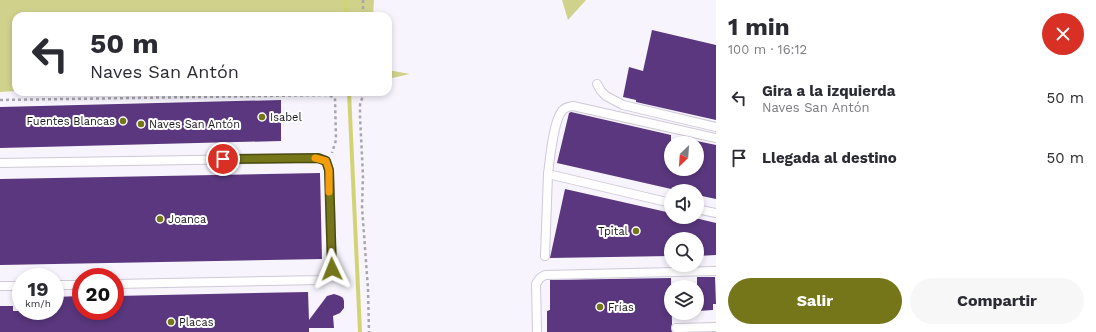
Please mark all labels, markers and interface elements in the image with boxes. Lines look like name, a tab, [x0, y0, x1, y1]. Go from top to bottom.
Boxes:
text: 1 min	[728, 13, 790, 41]
button: close	[1042, 13, 1084, 55]
text: 50 m	[90, 27, 159, 60]
icon: left	[24, 28, 76, 80]
text: 100 m · 16:12	[728, 42, 807, 57]
text: Naves San Antón	[90, 61, 239, 82]
text: Gira a la izquierda	[762, 82, 895, 100]
icon: left	[728, 87, 750, 109]
text: 50 m	[1047, 89, 1084, 107]
text: Naves San Antón	[762, 100, 870, 115]
place label: Isabel	[270, 111, 302, 124]
marker: Isabel	[257, 112, 267, 122]
place label: Fuentes Blancas	[27, 115, 115, 128]
marker: Fuentes Blancas	[118, 116, 128, 126]
place label: Naves San Antón	[149, 118, 240, 131]
marker: Naves San Antón	[136, 119, 146, 129]
north arrow	[664, 136, 704, 176]
map controls	[664, 136, 704, 320]
pin	[206, 142, 240, 176]
icon: arrive	[728, 147, 750, 169]
icon: arrive	[212, 148, 234, 170]
text: Llegada al destino	[762, 149, 897, 167]
text: 50 m	[1047, 149, 1084, 167]
button: sound	[664, 184, 704, 224]
place label: Joanca	[168, 213, 206, 226]
marker: Joanca	[155, 214, 165, 224]
place label: Tpital	[598, 225, 629, 238]
marker: Tpital	[631, 226, 641, 236]
button: search	[664, 232, 704, 272]
position arrow	[311, 248, 353, 290]
speed limit sign: 20	[72, 268, 124, 320]
text: 19	[28, 277, 48, 301]
button: Salir	[728, 278, 902, 324]
button: Compartir	[910, 278, 1084, 324]
button: layers	[664, 280, 704, 320]
text: km/h	[25, 298, 51, 309]
place label: Frías	[608, 301, 634, 314]
marker: Frías	[595, 302, 605, 312]
place label: Placas	[179, 316, 214, 329]
marker: Placas	[166, 317, 176, 327]

